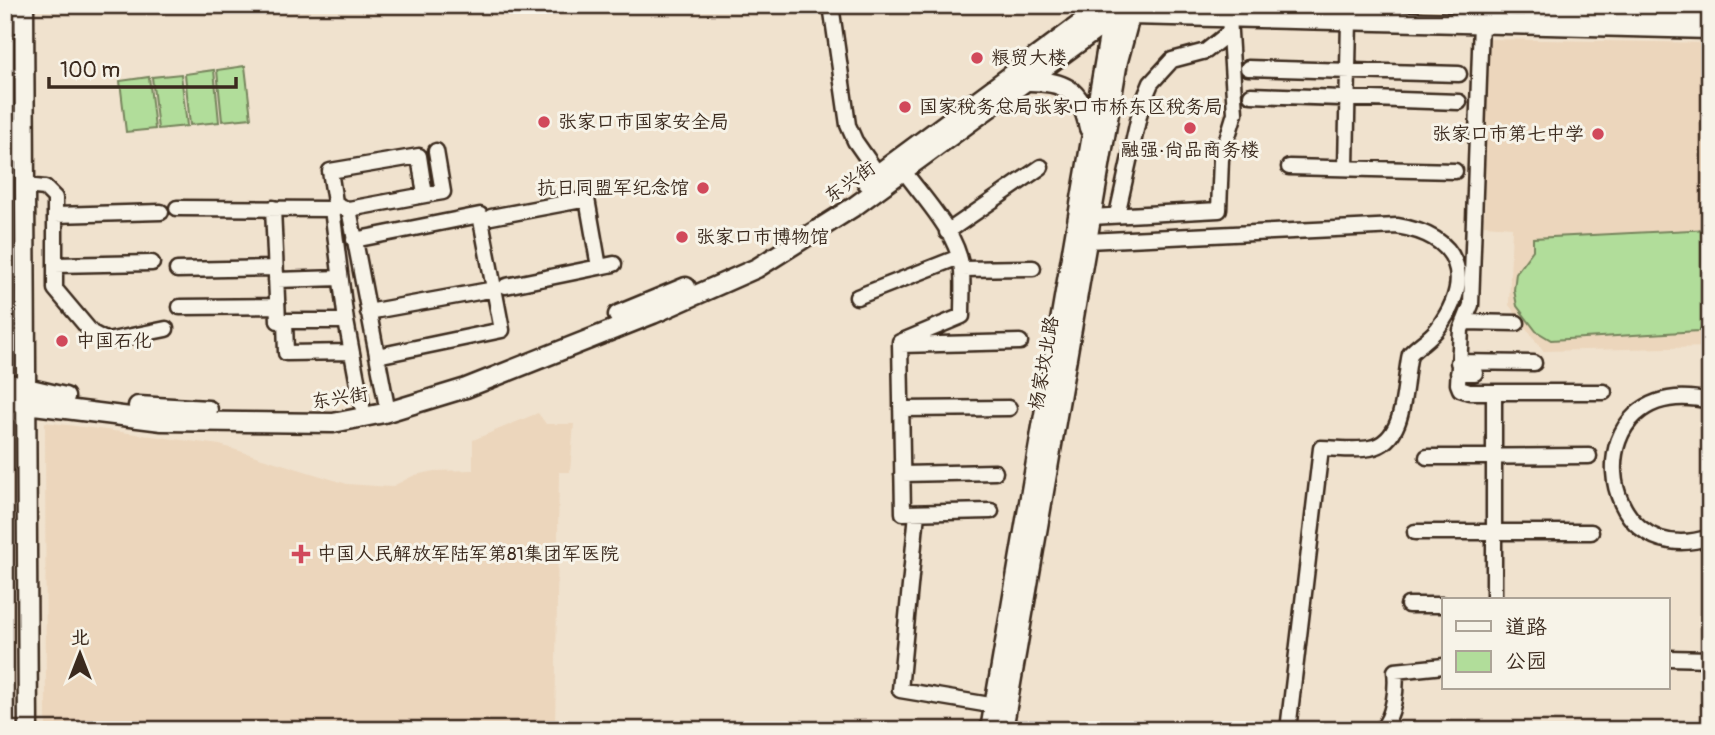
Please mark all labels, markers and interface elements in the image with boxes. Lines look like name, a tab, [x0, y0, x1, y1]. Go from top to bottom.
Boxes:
scale bar	[49, 46, 236, 90]
place label: 粮贸大楼	[991, 46, 1067, 70]
marker: 粮贸大楼	[969, 50, 985, 66]
text: 100 m	[60, 57, 120, 84]
place label: 国家税务总局张家口市桥东区税务局	[919, 95, 1223, 119]
marker: 国家税务总局张家口市桥东区税务局	[897, 99, 913, 115]
place label: 张家口市国家安全局	[558, 110, 729, 134]
marker: 张家口市国家安全局	[536, 114, 552, 130]
marker: 融强·尚品商务楼	[1182, 120, 1198, 136]
place label: 张家口市第七中学	[1432, 122, 1584, 146]
marker: 张家口市第七中学	[1590, 126, 1606, 142]
place label: 融强·尚品商务楼	[1120, 138, 1260, 162]
street label: 东兴街	[820, 156, 880, 208]
place label: 抗日同盟军纪念馆	[537, 176, 689, 200]
marker: 抗日同盟军纪念馆	[695, 180, 711, 196]
place label: 张家口市博物馆	[696, 225, 829, 249]
marker: 张家口市博物馆	[674, 229, 690, 245]
street label: 杨家坟北路	[1024, 314, 1064, 412]
place label: 中国石化	[76, 329, 152, 353]
marker: 中国石化	[54, 333, 70, 349]
street label: 东兴街	[310, 382, 370, 414]
place label: 中国人民解放军陆军第81集团军医院	[317, 542, 619, 566]
marker: 中国人民解放军陆军第81集团军医院	[291, 544, 311, 564]
legend	[1442, 598, 1670, 690]
text: 道路	[1505, 614, 1547, 641]
north arrow	[46, 620, 116, 690]
text: 北	[70, 626, 90, 650]
text: 公园	[1505, 648, 1547, 675]

